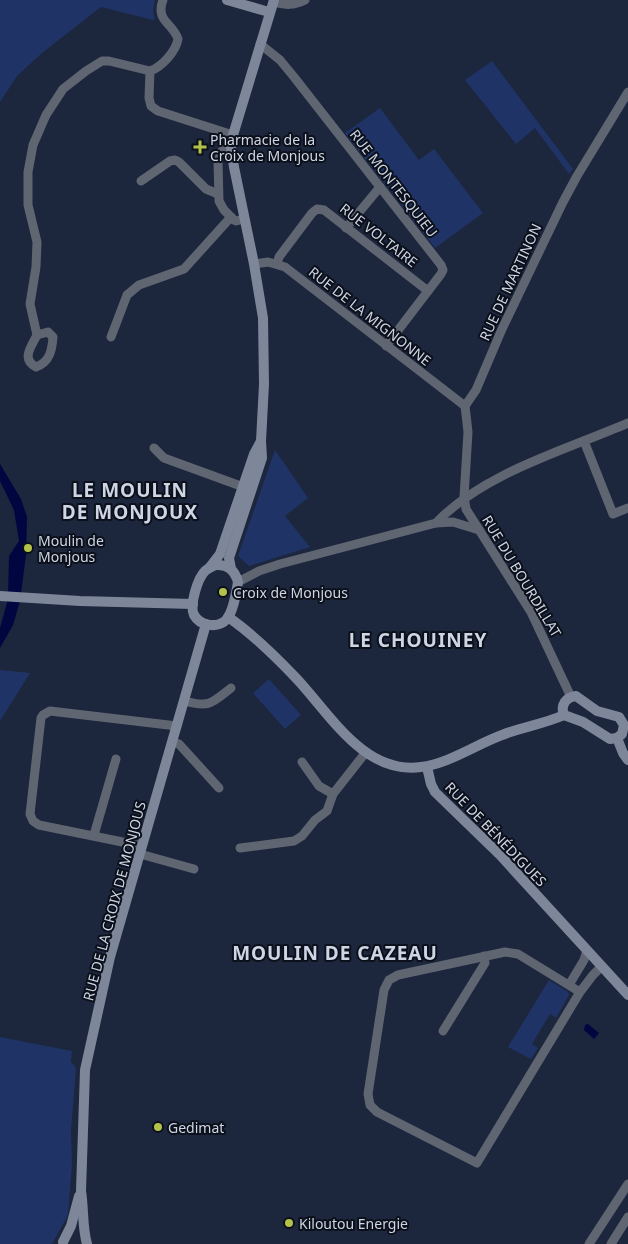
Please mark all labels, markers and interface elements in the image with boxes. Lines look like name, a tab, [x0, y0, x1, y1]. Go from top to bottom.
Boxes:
street label: RUE MONTESQUIEU	[346, 125, 442, 241]
place label: Pharmacie de la Croix de Monjous	[210, 130, 325, 165]
marker: Pharmacie de la Croix de Monjous	[194, 141, 206, 153]
street label: RUE VOLTAIRE	[336, 199, 422, 271]
street label: RUE DE MARTINON	[475, 220, 545, 344]
street label: RUE DE LA MIGNONNE	[305, 262, 435, 370]
district label: LE MOULIN DE MONJOUX	[62, 477, 198, 525]
street label: RUE DU BOURDILLAT	[478, 512, 566, 641]
place label: Moulin de Monjous	[38, 531, 104, 566]
marker: Moulin de Monjous	[22, 542, 34, 554]
place label: Croix de Monjous	[233, 583, 348, 602]
marker: Croix de Monjous	[217, 586, 229, 598]
district label: LE CHOUINEY	[349, 627, 487, 653]
street label: RUE DE BÉNÉDIGUES	[441, 778, 551, 891]
street label: RUE DE LA CROIX DE MONJOUS	[78, 799, 150, 1003]
district label: MOULIN DE CAZEAU	[232, 940, 438, 966]
place label: Gedimat	[168, 1118, 224, 1137]
marker: Gedimat	[152, 1121, 164, 1133]
place label: Kiloutou Energie	[299, 1214, 408, 1233]
marker: Kiloutou Energie	[283, 1217, 295, 1229]

